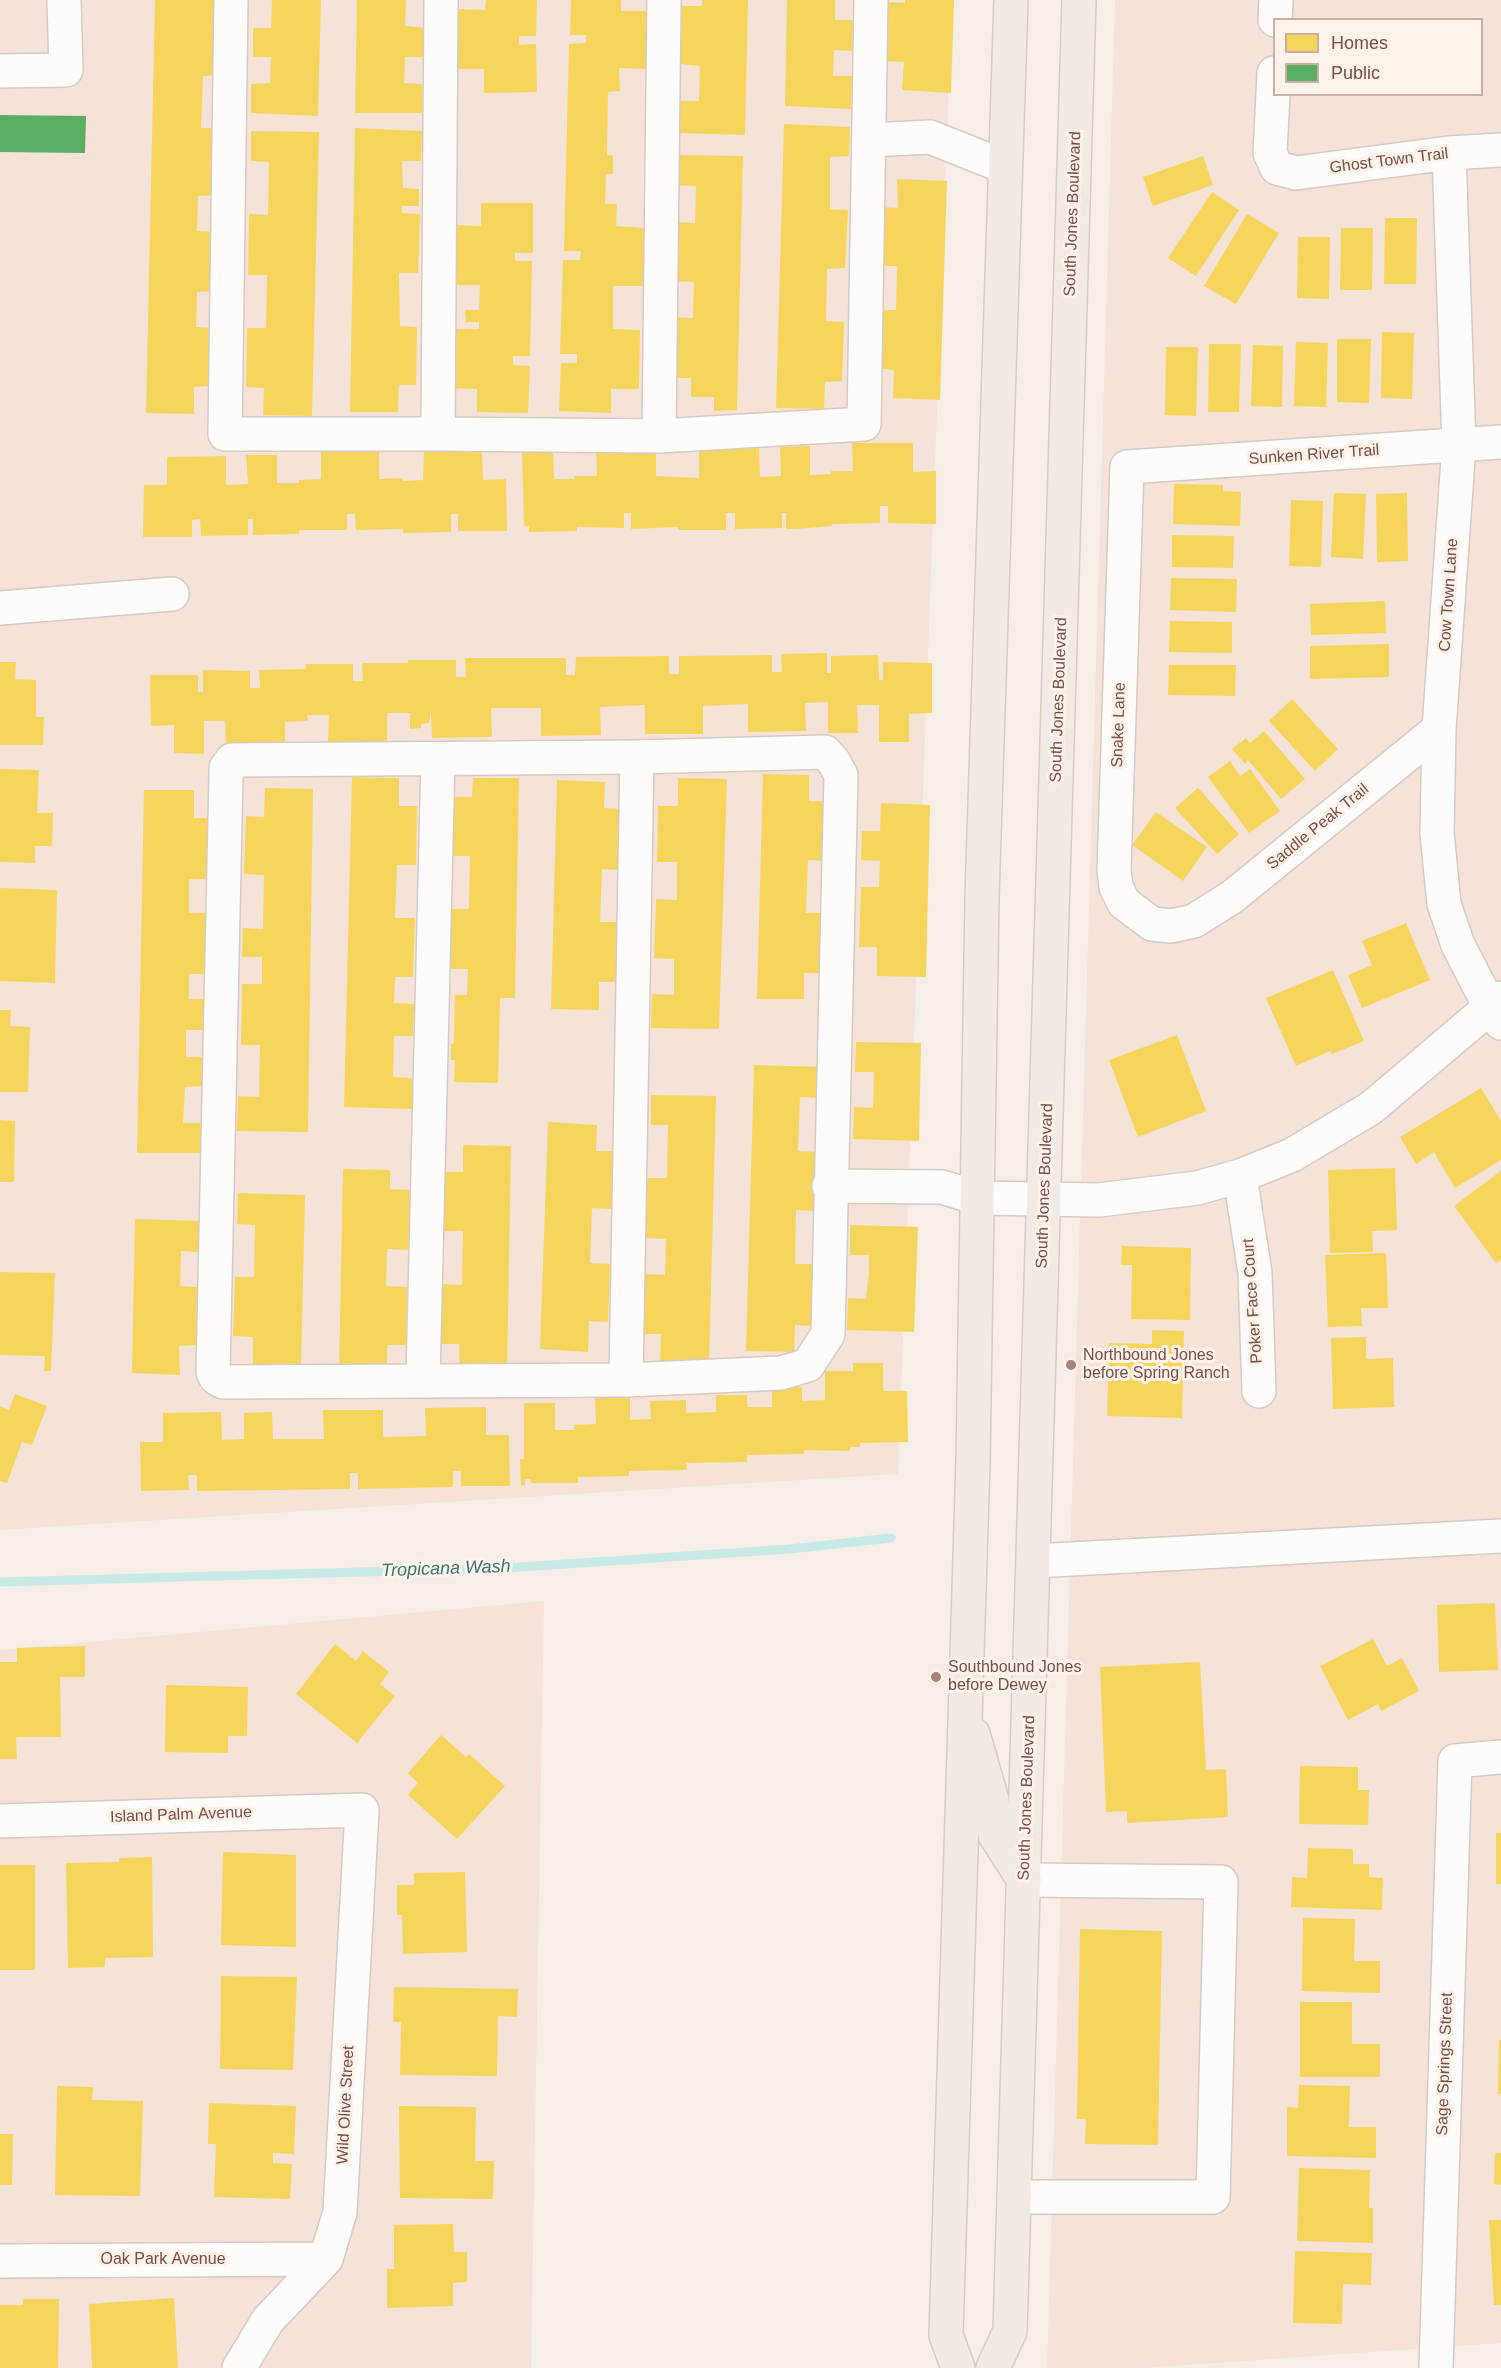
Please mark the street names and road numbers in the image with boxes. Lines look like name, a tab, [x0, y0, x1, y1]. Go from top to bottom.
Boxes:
street label: South Jones Boulevard	[1061, 131, 1085, 297]
street label: Ghost Town Trail	[1329, 144, 1449, 178]
street label: Sunken River Trail	[1248, 441, 1380, 469]
street label: Cow Town Lane	[1435, 538, 1463, 652]
street label: South Jones Boulevard	[1047, 617, 1071, 783]
street label: Snake Lane	[1108, 682, 1130, 768]
street label: Saddle Peak Trail	[1263, 780, 1373, 874]
street label: South Jones Boulevard	[1033, 1103, 1057, 1269]
street label: Poker Face Court	[1239, 1238, 1267, 1364]
street label: South Jones Boulevard	[1015, 1715, 1039, 1881]
street label: Island Palm Avenue	[110, 1803, 252, 1827]
street label: Sage Springs Street	[1433, 1992, 1457, 2136]
street label: Wild Olive Street	[333, 2045, 359, 2165]
street label: Oak Park Avenue	[100, 2250, 226, 2270]

